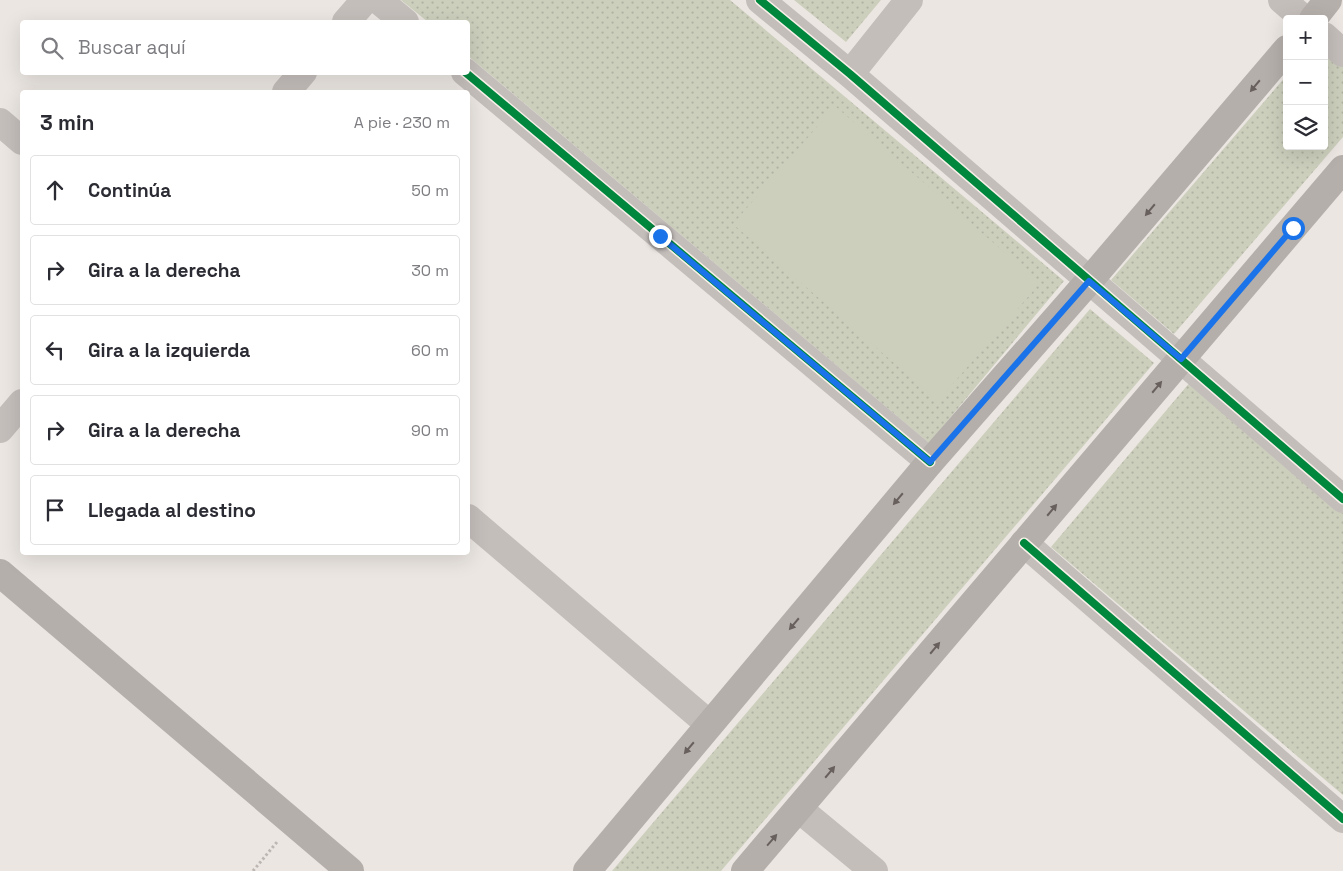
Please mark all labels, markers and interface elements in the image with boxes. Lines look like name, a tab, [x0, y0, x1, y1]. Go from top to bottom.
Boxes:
map controls	[1283, 15, 1328, 150]
button: +	[1283, 15, 1328, 60]
search box	[20, 20, 470, 75]
icon: search	[38, 34, 66, 62]
text: Buscar aquí	[78, 35, 186, 60]
button: −	[1283, 60, 1328, 105]
one-way arrow	[1249, 80, 1261, 92]
button: layers	[1283, 105, 1328, 150]
text: 3 min	[40, 109, 95, 136]
text: A pie · 230 m	[354, 112, 450, 133]
icon: ahead	[41, 176, 69, 204]
text: Continúa	[88, 178, 171, 203]
text: 50 m	[411, 180, 449, 201]
one-way arrow	[1144, 203, 1155, 216]
route start	[1282, 217, 1305, 240]
route end	[649, 225, 672, 248]
icon: right	[41, 256, 69, 284]
text: Gira a la derecha	[88, 258, 240, 283]
text: 30 m	[411, 260, 449, 281]
icon: left	[41, 336, 69, 364]
text: Gira a la izquierda	[88, 338, 250, 363]
text: 60 m	[411, 340, 449, 361]
one-way arrow	[1152, 380, 1163, 393]
icon: right	[41, 416, 69, 444]
text: Gira a la derecha	[88, 418, 240, 443]
text: 90 m	[411, 420, 449, 441]
one-way arrow	[893, 493, 904, 506]
icon: arrive	[41, 496, 69, 524]
text: Llegada al destino	[88, 498, 256, 523]
one-way arrow	[1046, 505, 1058, 517]
one-way arrow	[788, 617, 799, 630]
one-way arrow	[930, 641, 941, 654]
one-way arrow	[684, 741, 695, 754]
one-way arrow	[825, 765, 836, 778]
one-way arrow	[766, 834, 777, 846]

